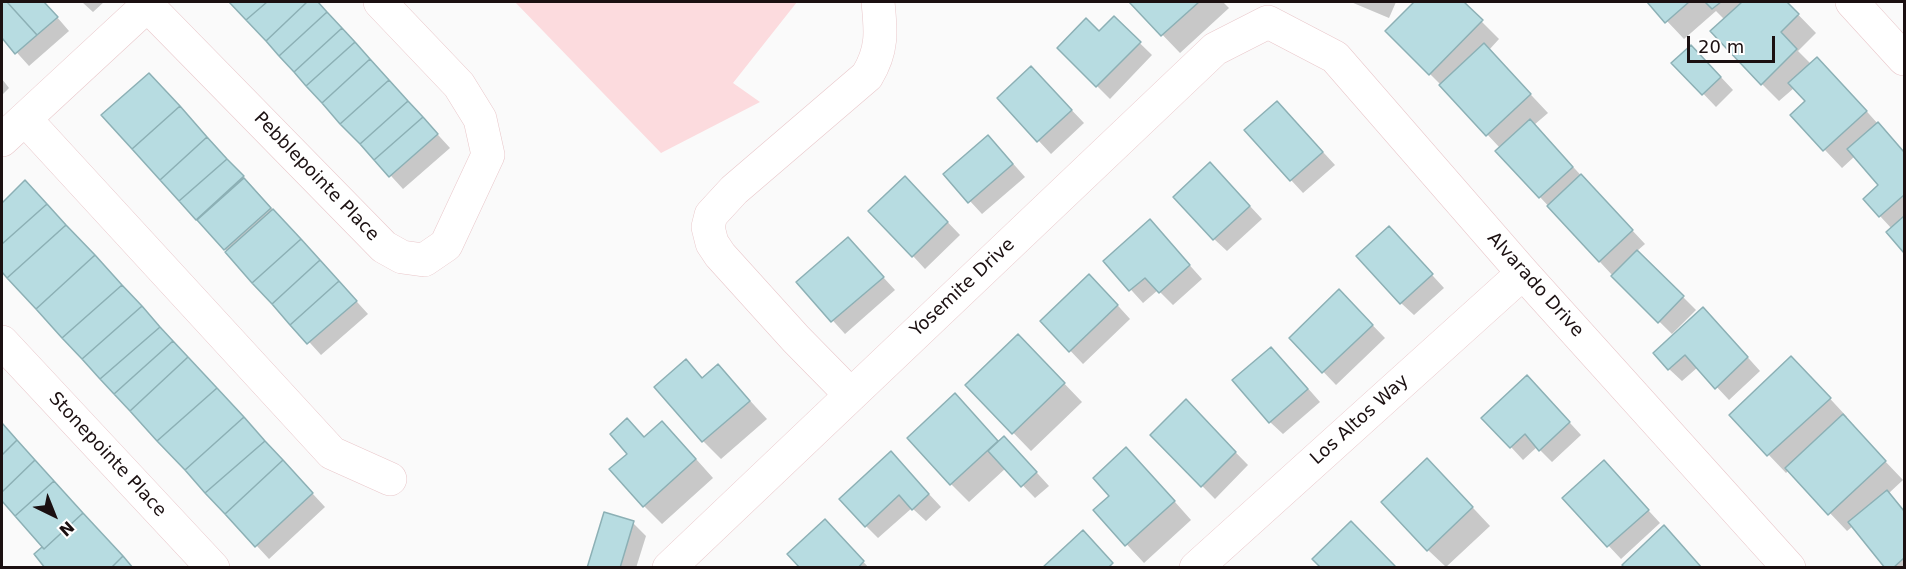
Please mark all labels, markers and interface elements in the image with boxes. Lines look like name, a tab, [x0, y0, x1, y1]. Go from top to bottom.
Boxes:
scale bar	[1690, 24, 1778, 62]
text: 20 m	[1698, 36, 1744, 57]
street label: Pebblepointe Place	[249, 108, 383, 246]
street label: Alvarado Drive	[1482, 228, 1588, 342]
street label: Yosemite Drive	[906, 234, 1020, 342]
street label: Los Altos Way	[1306, 370, 1414, 470]
street label: Stonepointe Place	[44, 388, 170, 522]
north arrow	[24, 485, 84, 545]
text: N	[55, 517, 78, 540]

